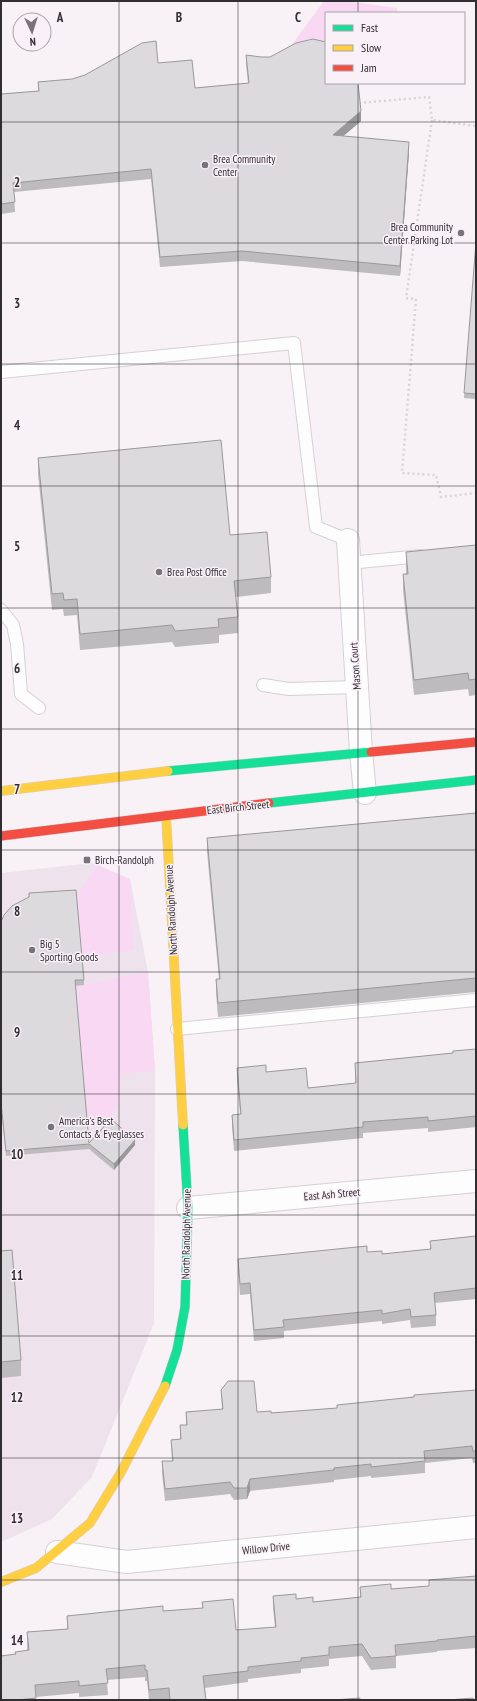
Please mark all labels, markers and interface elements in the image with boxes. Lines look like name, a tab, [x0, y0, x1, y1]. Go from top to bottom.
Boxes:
text: A	[56, 9, 64, 26]
text: B	[176, 9, 182, 26]
text: C	[295, 9, 301, 26]
north arrow	[12, 12, 52, 52]
legend	[325, 12, 465, 84]
text: Fast	[361, 20, 379, 35]
text: N	[29, 35, 36, 49]
text: Slow	[361, 40, 382, 55]
text: Jam	[360, 60, 377, 75]
place label: Brea Community Center	[213, 152, 276, 179]
marker: Brea Community Center	[200, 160, 210, 170]
text: 2	[14, 174, 20, 191]
place label: Brea Community Center Parking Lot	[384, 220, 454, 247]
marker: Brea Community Center Parking Lot	[456, 228, 466, 238]
text: 3	[14, 295, 20, 312]
text: 4	[14, 417, 21, 434]
text: 5	[14, 538, 20, 555]
place label: Brea Post Office	[167, 565, 227, 579]
marker: Brea Post Office	[154, 567, 164, 577]
street label: Mason Court	[346, 642, 364, 690]
text: 6	[14, 660, 20, 677]
text: 7	[14, 781, 20, 798]
street label: East Birch Street	[206, 797, 270, 817]
place label: Birch-Randolph	[95, 853, 154, 867]
marker: Birch-Randolph	[82, 855, 92, 865]
street label: North Randolph Avenue	[162, 864, 180, 955]
text: 8	[14, 903, 20, 920]
place label: Big 5 Sporting Goods	[40, 937, 99, 964]
marker: Big 5 Sporting Goods	[27, 945, 37, 955]
text: 9	[14, 1024, 20, 1041]
place label: America's Best Contacts & Eyeglasses	[59, 1114, 144, 1141]
marker: America's Best Contacts & Eyeglasses	[46, 1122, 56, 1132]
text: 10	[11, 1146, 23, 1163]
street label: East Ash Street	[303, 1185, 361, 1203]
street label: North Randolph Avenue	[178, 1188, 194, 1279]
text: 11	[11, 1267, 23, 1284]
text: 12	[11, 1389, 23, 1406]
text: 13	[11, 1510, 23, 1527]
street label: Willow Drive	[241, 1538, 291, 1557]
text: 14	[11, 1632, 24, 1649]

